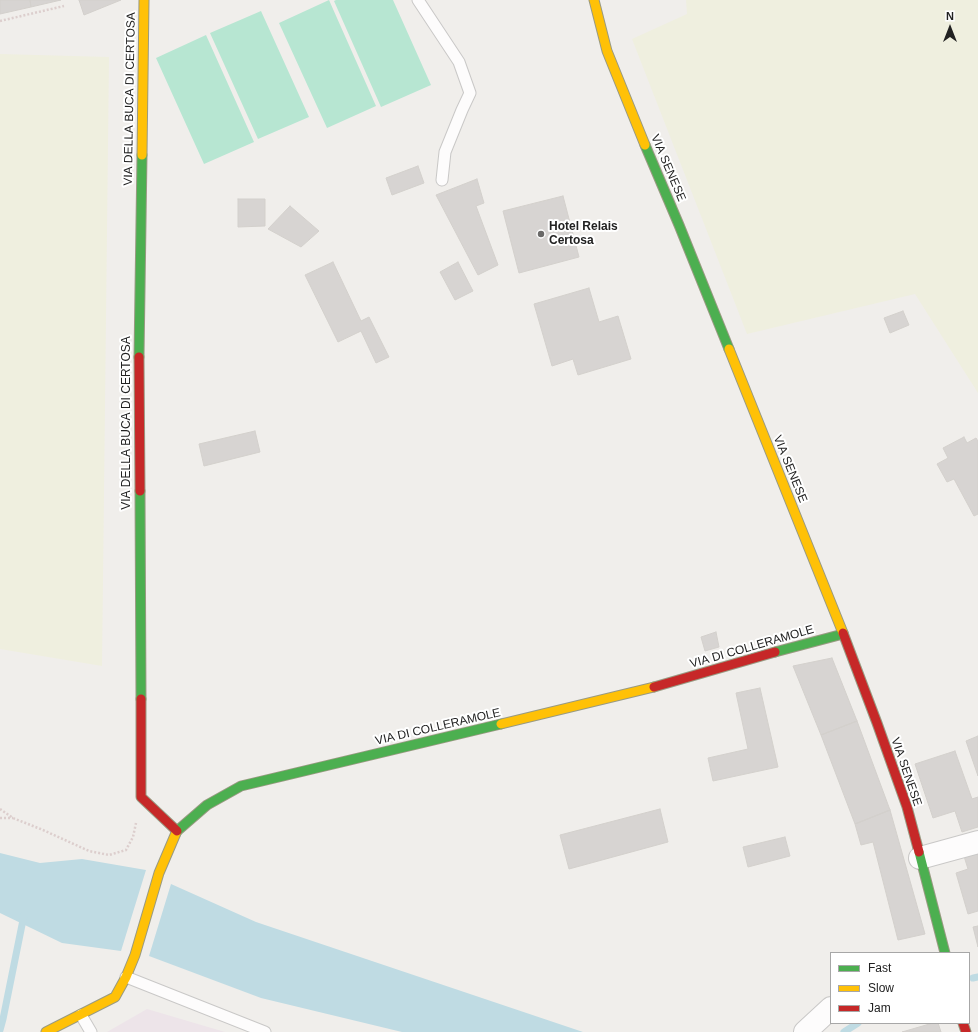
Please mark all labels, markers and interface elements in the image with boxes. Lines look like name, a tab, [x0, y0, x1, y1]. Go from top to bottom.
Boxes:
north arrow	[930, 8, 970, 48]
text: N	[946, 10, 954, 22]
street label: VIA DELLA BUCA DI CERTOSA	[121, 12, 139, 186]
street label: VIA SENESE	[647, 132, 689, 204]
place label: Hotel Relais Certosa	[549, 220, 618, 248]
marker: Hotel Relais Certosa	[536, 229, 546, 239]
street label: VIA DELLA BUCA DI CERTOSA	[120, 336, 134, 510]
street label: VIA SENESE	[770, 433, 810, 505]
street label: VIA DI COLLERAMOLE	[688, 622, 816, 672]
street label: VIA DI COLLERAMOLE	[374, 706, 502, 748]
street label: VIA SENESE	[888, 736, 924, 808]
legend	[830, 952, 970, 1024]
text: Fast	[868, 961, 891, 975]
text: Slow	[868, 981, 894, 995]
text: Jam	[868, 1001, 891, 1015]

